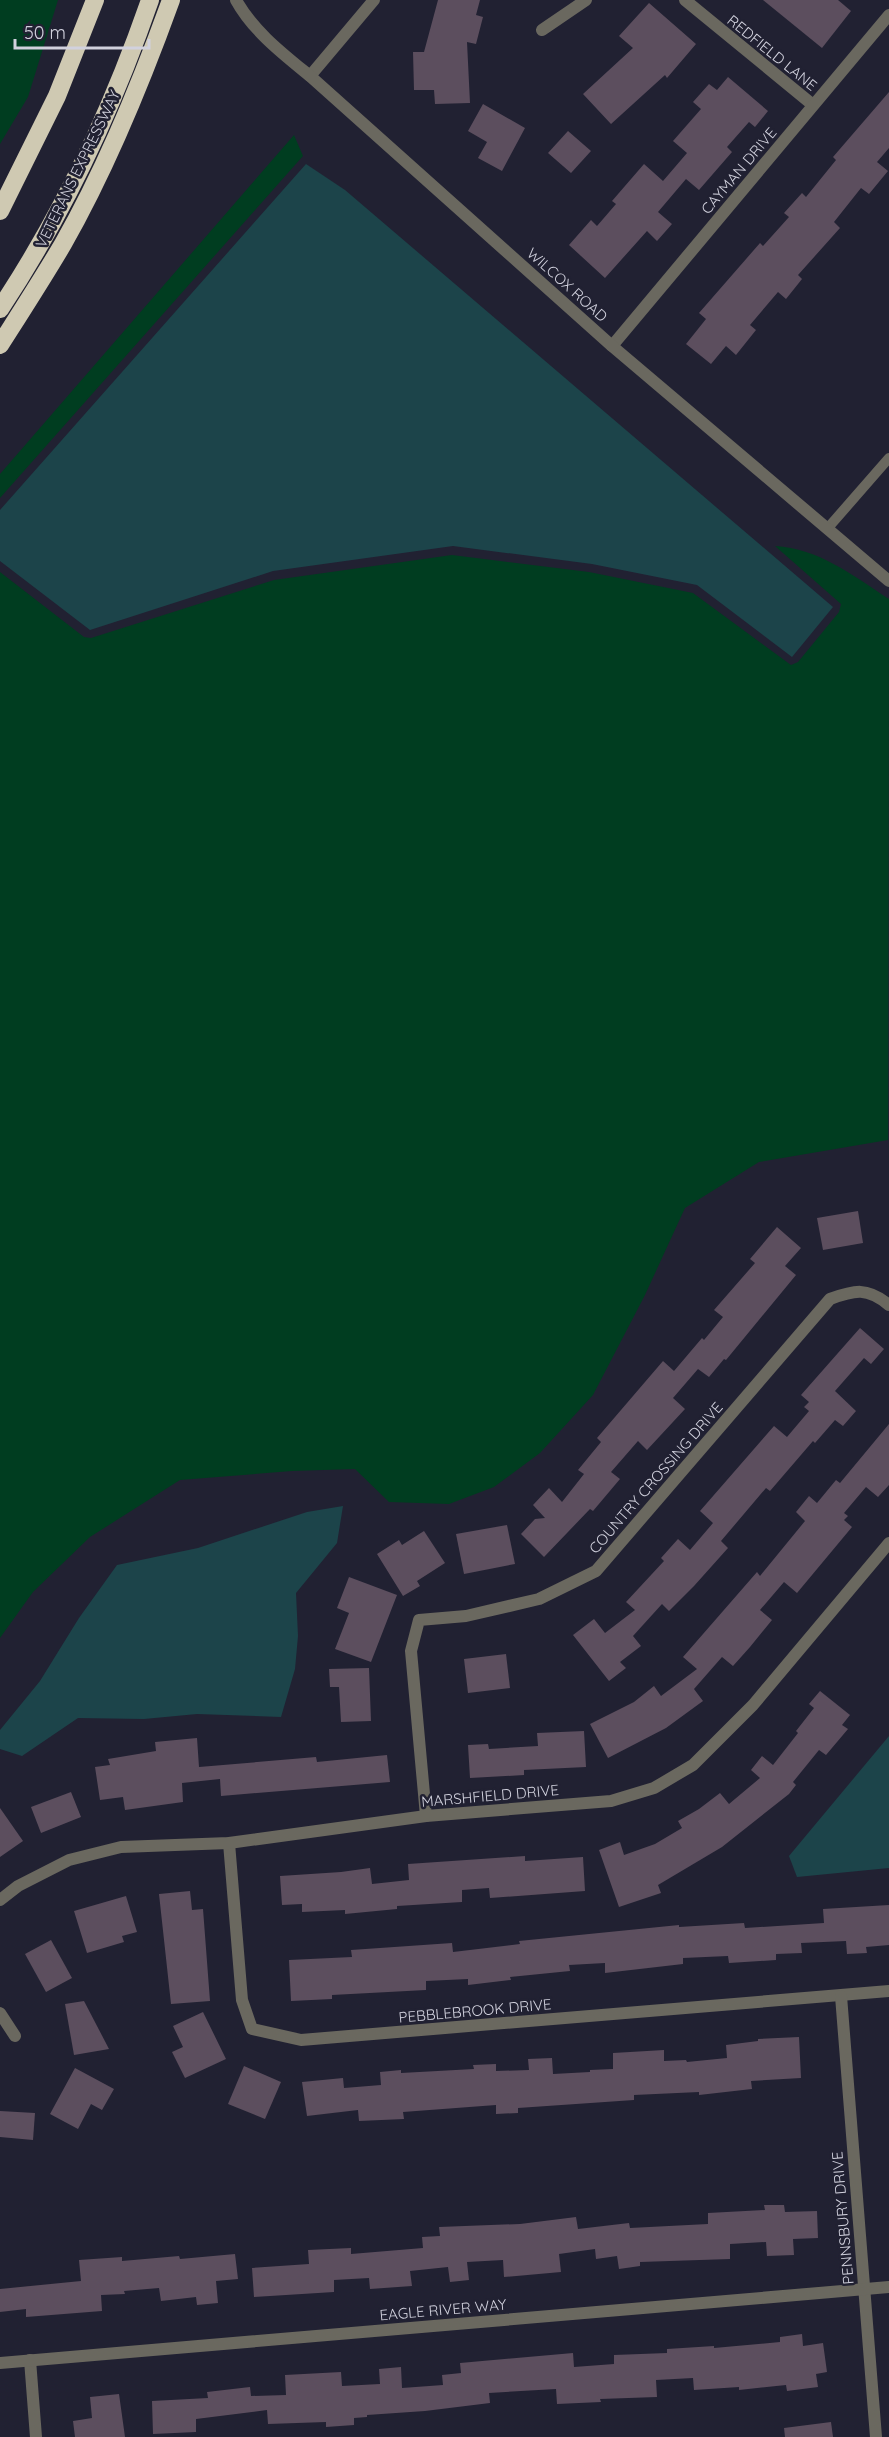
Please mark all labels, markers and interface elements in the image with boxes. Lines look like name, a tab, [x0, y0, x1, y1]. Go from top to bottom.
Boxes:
street label: REDFIELD LANE	[724, 11, 821, 95]
scale bar	[15, 12, 148, 50]
text: 50 m	[24, 21, 66, 44]
street label: VETERANS EXPRESSWAY	[31, 86, 124, 251]
street label: CAYMAN DRIVE	[697, 123, 780, 218]
street label: WILCOX ROAD	[523, 243, 612, 326]
street label: COUNTRY CROSSING DRIVE	[585, 1398, 727, 1557]
street label: MARSHFIELD DRIVE	[420, 1780, 560, 1811]
street label: PEBBLEBROOK DRIVE	[398, 1994, 552, 2027]
street label: PENNSBURY DRIVE	[827, 2151, 858, 2285]
street label: EAGLE RIVER WAY	[379, 2294, 508, 2325]

